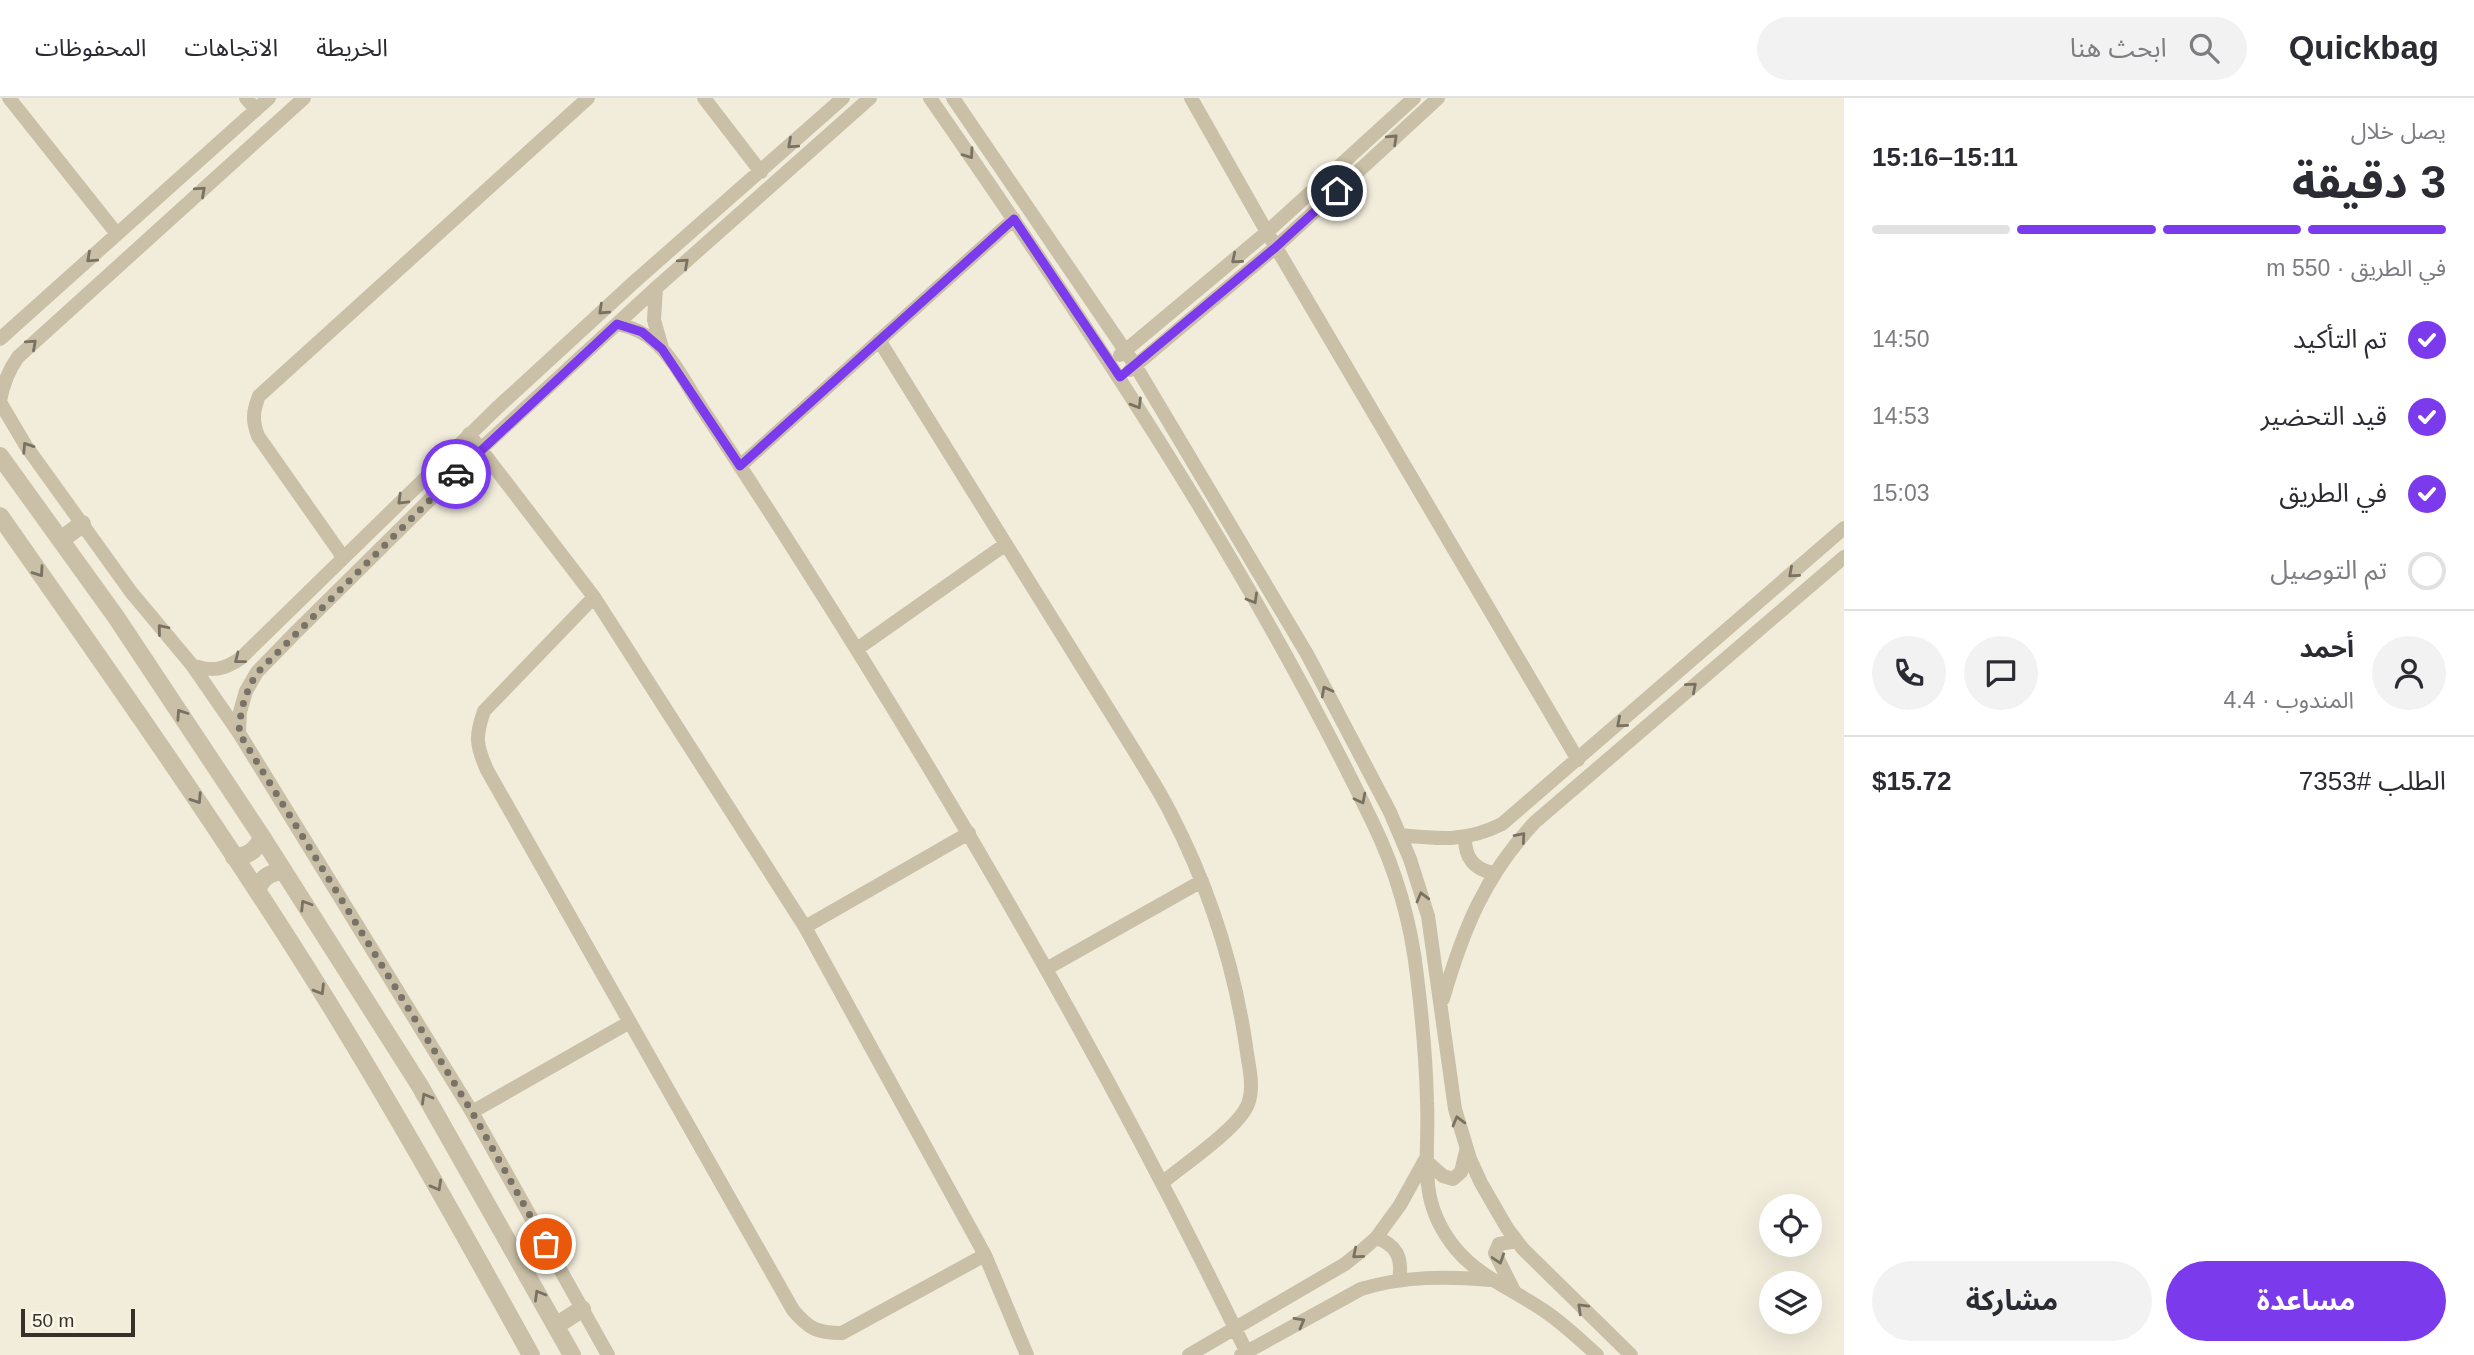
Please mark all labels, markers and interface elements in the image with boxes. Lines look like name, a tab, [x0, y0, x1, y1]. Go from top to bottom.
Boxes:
search box	[1757, 17, 2247, 80]
icon: search	[2185, 29, 2223, 67]
text: Quickbag	[2289, 29, 2439, 66]
text: ابحث هنا	[2070, 33, 2167, 63]
text: المحفوظات	[35, 34, 146, 61]
text: الاتجاهات	[184, 34, 278, 61]
text: الخريطة	[316, 34, 388, 61]
text: يصل خلال	[2351, 118, 2446, 144]
one-way arrow	[1385, 135, 1398, 147]
one-way arrow	[787, 136, 800, 148]
text: 15:11–15:16	[1872, 142, 2018, 172]
one-way arrow	[961, 146, 973, 159]
text: 3 دقيقة	[2292, 156, 2446, 208]
pin	[1307, 161, 1367, 221]
icon: home	[1318, 172, 1356, 210]
one-way arrow	[193, 187, 206, 199]
one-way arrow	[86, 250, 99, 263]
one-way arrow	[1231, 250, 1243, 263]
text: في الطريق · 550 m	[2266, 255, 2446, 281]
one-way arrow	[676, 259, 689, 271]
one-way arrow	[598, 302, 611, 315]
icon: check	[2408, 321, 2446, 359]
text: تم التأكيد	[2293, 324, 2387, 354]
text: 14:50	[1872, 326, 1930, 352]
one-way arrow	[24, 339, 37, 352]
one-way arrow	[1128, 396, 1141, 409]
icon: check	[2408, 398, 2446, 436]
text: قيد التحضير	[2261, 401, 2387, 431]
text: 14:53	[1872, 403, 1930, 429]
courier	[421, 439, 491, 509]
one-way arrow	[23, 441, 36, 454]
icon: car	[437, 455, 475, 493]
icon: check	[2408, 475, 2446, 513]
text: في الطريق	[2279, 478, 2387, 508]
text: 15:03	[1872, 480, 1930, 506]
one-way arrow	[397, 491, 410, 504]
text: تم التوصيل	[2270, 555, 2387, 585]
one-way arrow	[31, 564, 43, 577]
one-way arrow	[1788, 565, 1801, 577]
one-way arrow	[1245, 592, 1258, 605]
one-way arrow	[158, 625, 170, 638]
text: أحمد	[2300, 633, 2354, 663]
button: phone	[1872, 636, 1946, 710]
button: chat	[1964, 636, 2038, 710]
button: person	[2372, 636, 2446, 710]
one-way arrow	[234, 650, 247, 663]
one-way arrow	[1684, 683, 1697, 695]
one-way arrow	[1321, 686, 1335, 698]
text: المندوب · 4.4	[2224, 687, 2354, 713]
one-way arrow	[176, 709, 189, 722]
one-way arrow	[1616, 715, 1629, 727]
text: $15.72	[1872, 766, 1952, 796]
text: الطلب #7353	[2299, 766, 2446, 796]
one-way arrow	[188, 792, 201, 805]
one-way arrow	[1353, 792, 1367, 805]
one-way arrow	[1513, 832, 1525, 845]
one-way arrow	[1416, 891, 1431, 903]
one-way arrow	[301, 900, 314, 913]
one-way arrow	[312, 983, 325, 996]
one-way arrow	[421, 1092, 434, 1105]
one-way arrow	[1452, 1115, 1466, 1127]
one-way arrow	[429, 1178, 442, 1191]
map controls	[1759, 1194, 1822, 1334]
button: locate	[1759, 1194, 1822, 1257]
pin	[516, 1214, 576, 1274]
icon: bag	[527, 1225, 565, 1263]
one-way arrow	[1352, 1246, 1364, 1259]
one-way arrow	[1491, 1253, 1505, 1265]
button: مشاركة	[1872, 1261, 2152, 1341]
button: مساعدة	[2166, 1261, 2446, 1341]
button: layers	[1759, 1271, 1822, 1334]
one-way arrow	[534, 1290, 547, 1302]
one-way arrow	[1577, 1303, 1590, 1316]
scale bar	[21, 1306, 135, 1338]
text: 50 m	[32, 1310, 74, 1331]
one-way arrow	[1293, 1317, 1306, 1330]

